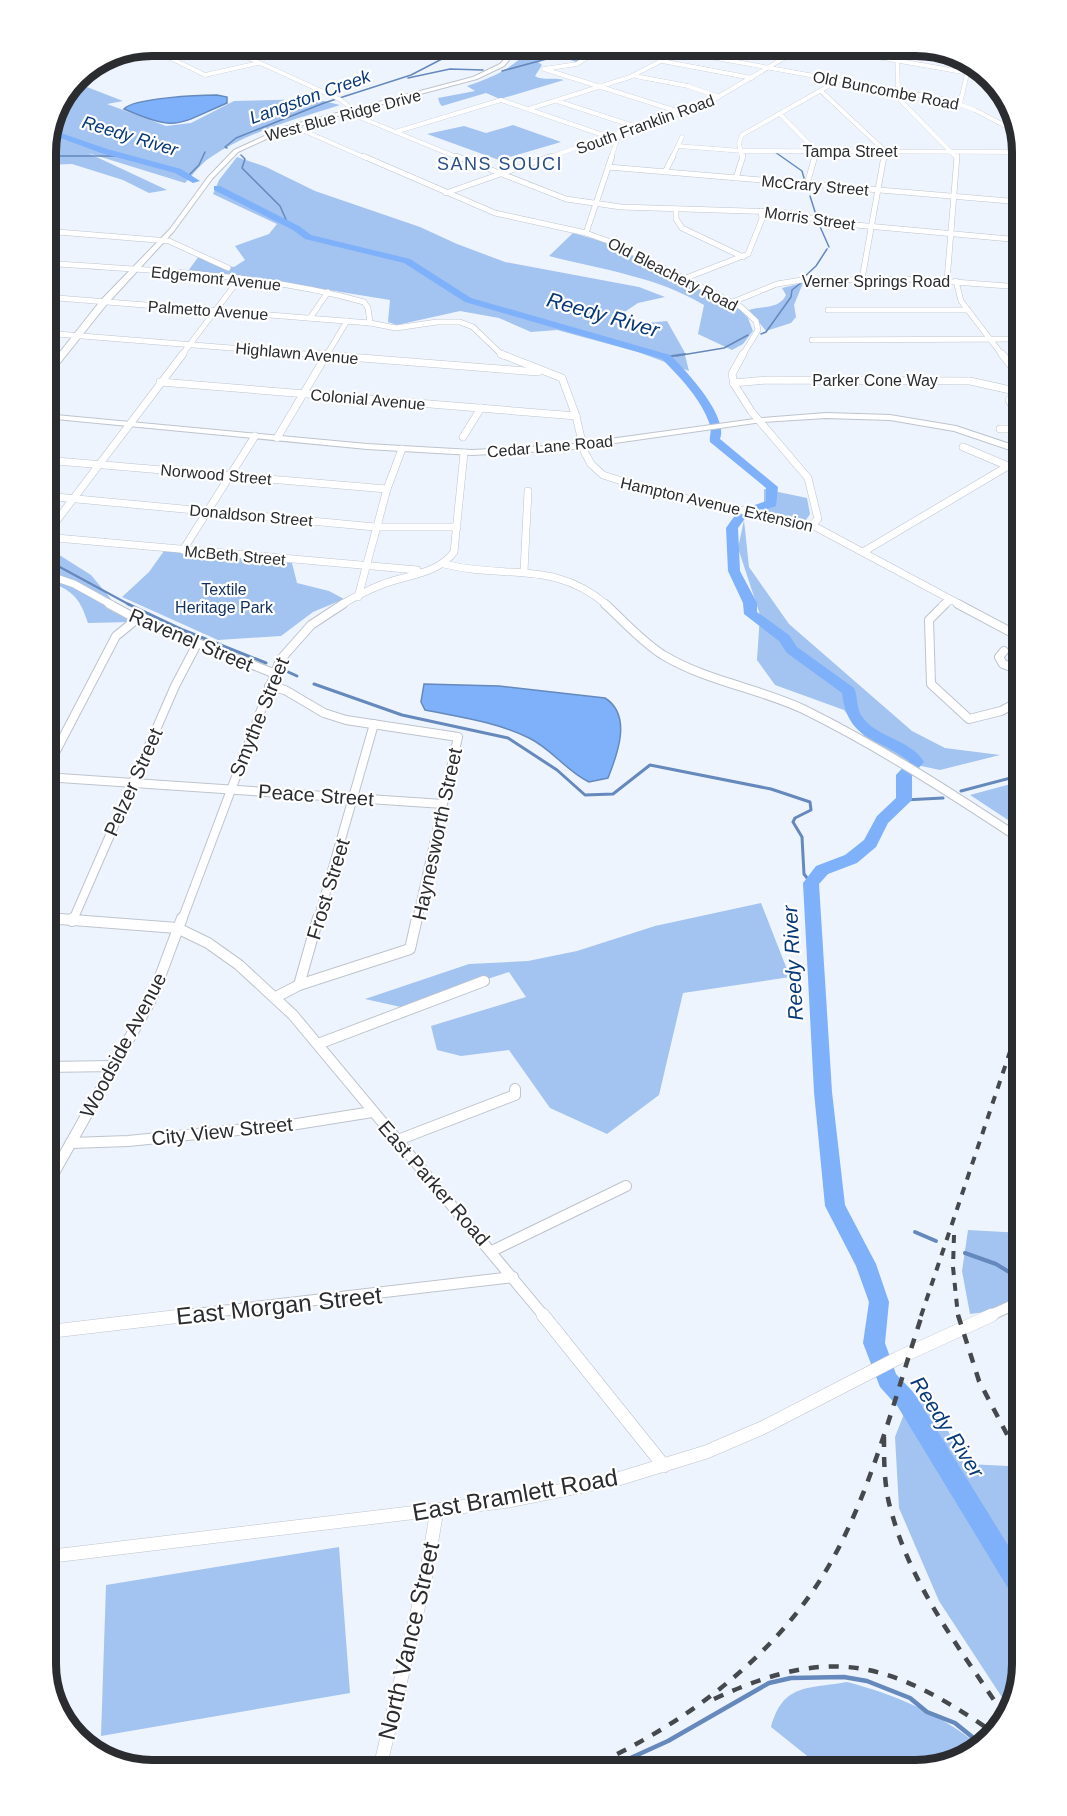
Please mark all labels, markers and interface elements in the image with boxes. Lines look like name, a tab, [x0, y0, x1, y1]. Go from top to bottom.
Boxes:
water label: Langston Creek	[247, 66, 374, 128]
street label: Old Buncombe Road	[811, 68, 960, 113]
street label: West Blue Ridge Drive	[263, 86, 423, 144]
street label: South Franklin Road	[574, 92, 717, 157]
water label: Reedy River	[80, 112, 181, 160]
street label: Tampa Street	[802, 143, 898, 160]
district label: SANS SOUCI	[437, 154, 563, 174]
street label: McCrary Street	[761, 172, 870, 199]
street label: Morris Street	[763, 204, 857, 233]
street label: Old Bleachery Road	[605, 234, 740, 315]
street label: Edgemont Avenue	[150, 263, 282, 294]
street label: Verner Springs Road	[802, 273, 950, 290]
water label: Reedy River	[544, 288, 663, 342]
street label: Palmetto Avenue	[147, 298, 269, 323]
street label: Highlawn Avenue	[235, 340, 359, 367]
street label: Parker Cone Way	[812, 372, 938, 389]
street label: Colonial Avenue	[310, 386, 426, 413]
street label: Cedar Lane Road	[486, 433, 614, 460]
street label: Norwood Street	[160, 461, 273, 488]
street label: Hampton Avenue Extension	[619, 474, 815, 535]
street label: Donaldson Street	[189, 502, 314, 529]
street label: McBeth Street	[184, 543, 287, 568]
park label: Textile Heritage Park	[175, 581, 274, 616]
street label: Ravenel Street	[126, 604, 257, 676]
street label: Smythe Street	[225, 654, 293, 780]
street label: Pelzer Street	[99, 724, 167, 839]
street label: Haynesworth Street	[408, 745, 466, 922]
street label: Peace Street	[258, 780, 375, 810]
street label: Frost Street	[302, 835, 354, 942]
water label: Reedy River	[778, 904, 807, 1021]
street label: Woodside Avenue	[76, 969, 170, 1121]
street label: City View Street	[150, 1113, 294, 1149]
street label: East Parker Road	[374, 1116, 494, 1250]
street label: East Morgan Street	[175, 1281, 384, 1330]
water label: Reedy River	[906, 1372, 989, 1482]
street label: East Bramlett Road	[410, 1463, 620, 1526]
street label: North Vance Street	[373, 1539, 444, 1742]

